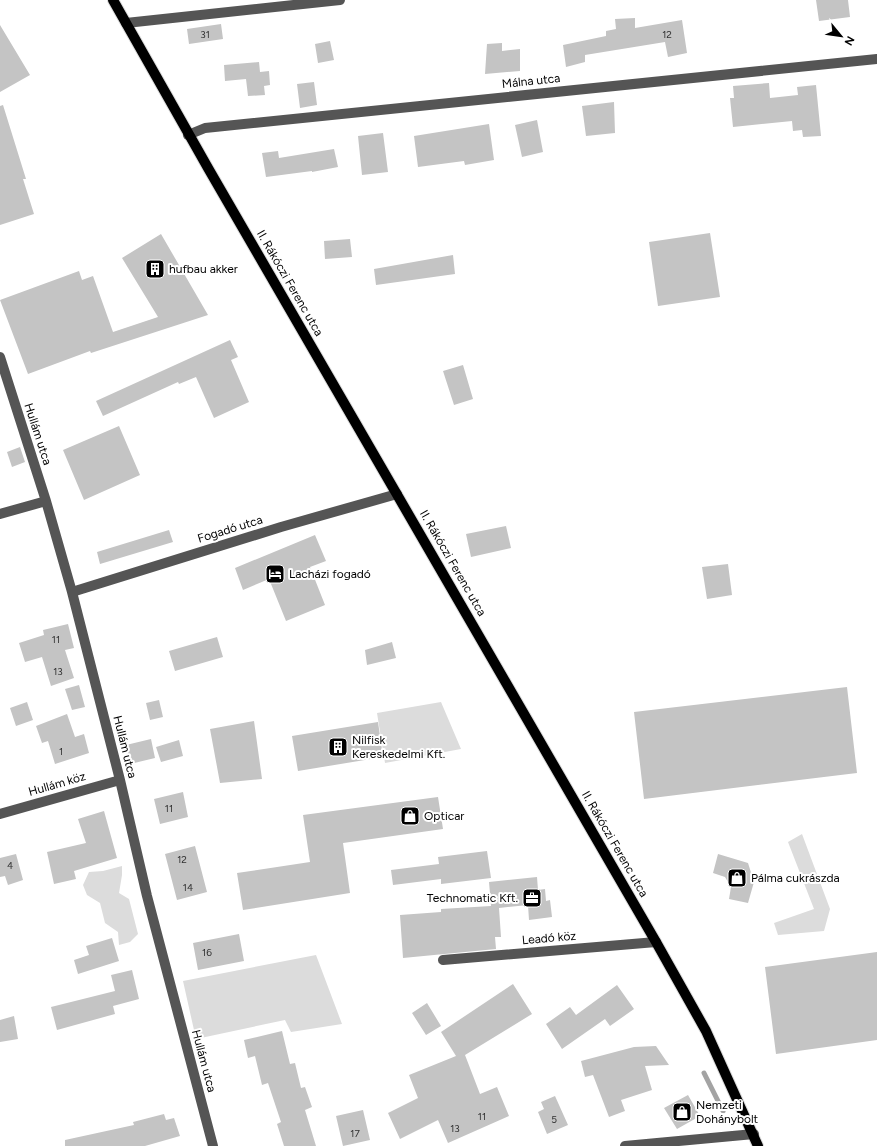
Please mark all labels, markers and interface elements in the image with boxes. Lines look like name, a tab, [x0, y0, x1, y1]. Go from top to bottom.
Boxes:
north arrow	[821, 16, 861, 56]
house number: 31	[200, 28, 210, 41]
house number: 12	[662, 28, 672, 41]
text: N	[842, 34, 857, 47]
street label: Málna utca	[501, 71, 561, 91]
street label: II. Rákóczi Ferenc utca	[254, 228, 326, 338]
building icon: hufbau akker	[144, 258, 166, 280]
place label: hufbau akker	[169, 262, 238, 276]
street label: Hullám utca	[21, 401, 55, 467]
street label: II. Rákóczi Ferenc utca	[417, 508, 489, 618]
street label: Fogadó utca	[196, 512, 264, 546]
hotel icon: Lacházi fogadó	[264, 563, 286, 585]
place label: Lacházi fogadó	[289, 567, 371, 581]
house number: 11	[52, 633, 60, 646]
house number: 13	[53, 665, 63, 678]
street label: Hullám utca	[110, 714, 140, 780]
place label: Nilfisk Kereskedelmi Kft.	[352, 733, 445, 761]
building icon: Nilfisk Kereskedelmi Kft.	[327, 736, 349, 758]
house number: 1	[59, 745, 63, 758]
street label: Hullám köz	[27, 769, 87, 799]
street label: II. Rákóczi Ferenc utca	[579, 789, 651, 899]
house number: 11	[165, 802, 173, 815]
shop icon: Opticar	[399, 805, 421, 827]
place label: Opticar	[424, 809, 464, 823]
house number: 12	[177, 853, 187, 866]
house number: 4	[7, 859, 13, 872]
shop icon: Pálma cukrászda	[726, 867, 748, 889]
place label: Pálma cukrászda	[751, 871, 840, 885]
house number: 14	[183, 881, 193, 894]
office icon: Technomatic Kft.	[521, 887, 543, 909]
place label: Technomatic Kft.	[427, 891, 518, 905]
street label: Leadó köz	[521, 929, 577, 947]
house number: 16	[202, 946, 212, 959]
street label: Hullám utca	[189, 1028, 219, 1094]
place label: Nemzeti Dohánybolt	[696, 1098, 759, 1126]
shop icon: Nemzeti Dohánybolt	[671, 1101, 693, 1123]
house number: 11	[478, 1110, 486, 1123]
house number: 5	[551, 1113, 557, 1126]
house number: 13	[450, 1122, 460, 1135]
house number: 17	[350, 1127, 360, 1140]

